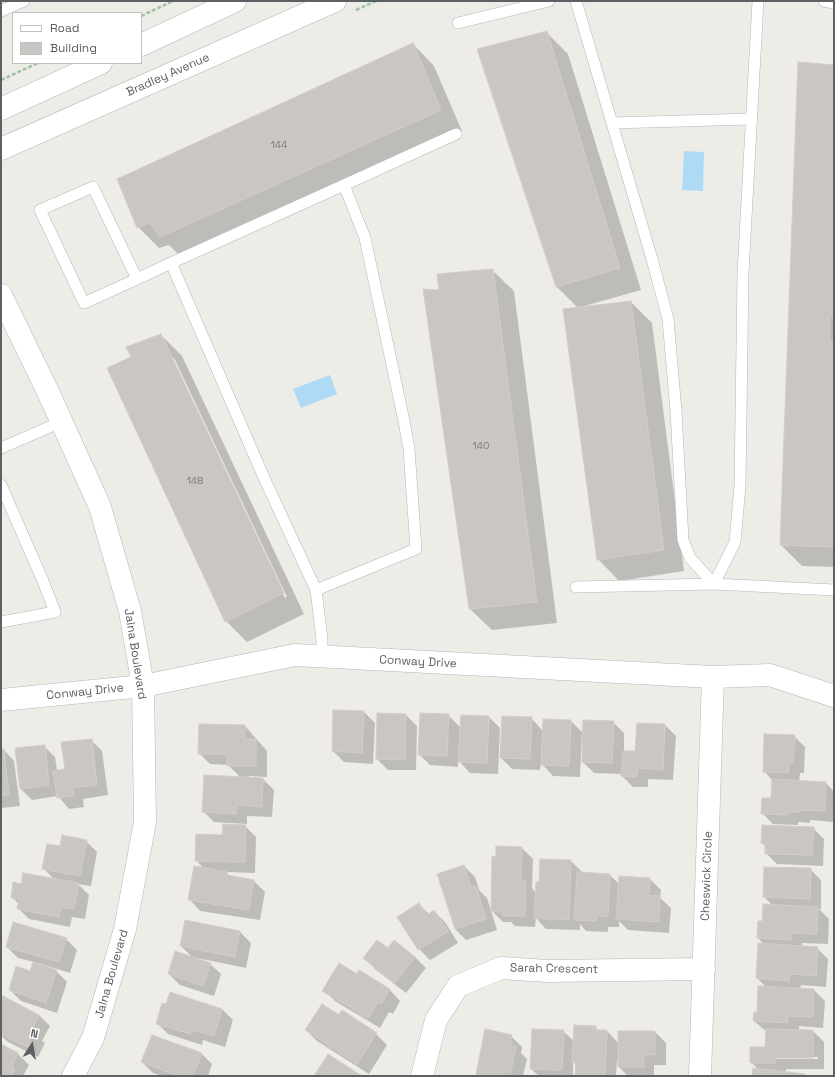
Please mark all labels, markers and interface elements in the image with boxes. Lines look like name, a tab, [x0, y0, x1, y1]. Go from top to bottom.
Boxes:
legend	[12, 12, 142, 64]
text: Road	[50, 20, 79, 36]
text: Building	[50, 40, 97, 56]
street label: Bradley Avenue	[124, 50, 212, 100]
house number: 144	[271, 139, 287, 151]
house number: 140	[473, 440, 489, 452]
house number: 148	[187, 475, 203, 487]
street label: Jalna Boulevard	[121, 608, 149, 700]
street label: Conway Drive	[379, 653, 457, 671]
street label: Conway Drive	[46, 681, 124, 703]
street label: Cheswick Circle	[698, 831, 716, 921]
street label: Jalna Boulevard	[92, 928, 132, 1020]
street label: Sarah Crescent	[510, 961, 598, 977]
north arrow	[12, 1025, 52, 1065]
text: N	[29, 1026, 40, 1041]

